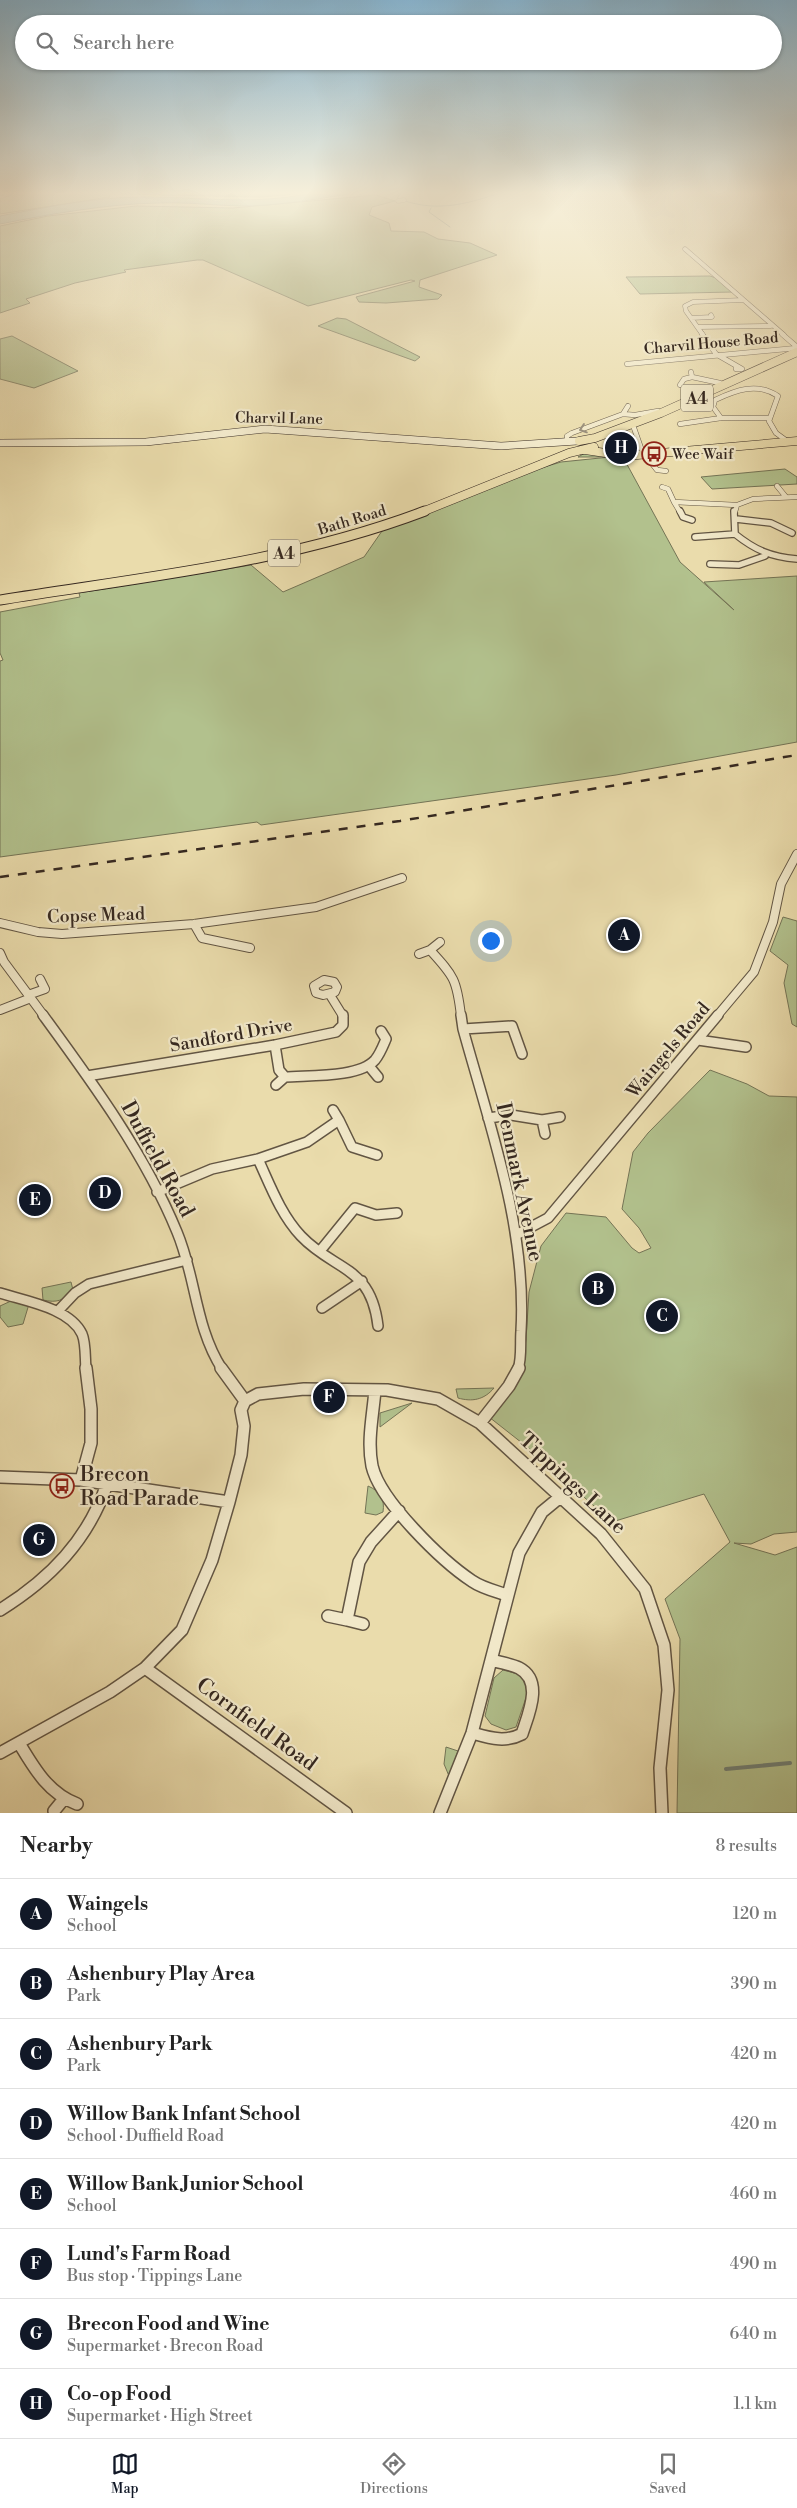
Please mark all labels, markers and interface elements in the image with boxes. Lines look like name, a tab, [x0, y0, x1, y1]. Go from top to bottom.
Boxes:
search box	[15, 15, 782, 70]
icon: search	[33, 29, 61, 57]
text: Search here	[73, 31, 174, 55]
street label: Charvil House Road	[643, 328, 780, 359]
road number: A4	[681, 384, 713, 412]
street label: Charvil Lane	[235, 408, 323, 429]
one-way arrow	[579, 423, 588, 433]
pin: H	[605, 429, 637, 467]
bus stop icon: Wee Waif	[641, 441, 667, 467]
place label: Wee Waif	[671, 445, 734, 464]
street label: Bath Road	[315, 501, 389, 540]
road number: A4	[268, 540, 300, 566]
street label: Copse Mead	[47, 902, 146, 929]
pin: A	[608, 916, 640, 954]
your location	[478, 928, 504, 954]
street label: Waingels Road	[621, 997, 716, 1104]
street label: Sandford Drive	[168, 1013, 294, 1058]
street label: Duffield Road	[115, 1097, 200, 1222]
street label: Denmark Avenue	[489, 1100, 549, 1264]
pin: D	[89, 1174, 121, 1212]
pin: E	[19, 1181, 51, 1219]
pin: B	[582, 1270, 614, 1308]
pin: C	[646, 1297, 678, 1335]
pin: F	[313, 1378, 345, 1416]
street label: Tippings Lane	[513, 1427, 631, 1540]
place label: Brecon Road Parade	[79, 1462, 199, 1512]
bus stop icon: Brecon Road Parade	[49, 1473, 75, 1499]
pin: G	[23, 1521, 55, 1559]
street label: Cornfield Road	[191, 1672, 322, 1777]
text: Nearby	[20, 1833, 93, 1859]
text: 8 results	[715, 1836, 777, 1856]
text: Waingels	[67, 1892, 148, 1916]
text: A	[30, 1904, 42, 1924]
text: 120 m	[733, 1904, 777, 1924]
text: School	[67, 1916, 116, 1936]
text: Ashenbury Play Area	[67, 1962, 255, 1986]
text: B	[30, 1974, 42, 1994]
text: 390 m	[731, 1974, 777, 1994]
text: Park	[67, 1986, 100, 2006]
text: Ashenbury Park	[67, 2032, 212, 2056]
text: C	[30, 2044, 42, 2064]
text: 420 m	[730, 2044, 777, 2064]
text: Park	[67, 2056, 100, 2076]
text: Willow Bank Infant School	[67, 2102, 301, 2126]
text: D	[30, 2114, 42, 2134]
text: 420 m	[730, 2114, 777, 2134]
text: School · Duffield Road	[67, 2126, 224, 2146]
text: Willow Bank Junior School	[67, 2172, 304, 2196]
text: E	[30, 2184, 42, 2204]
text: 460 m	[730, 2184, 777, 2204]
text: School	[67, 2196, 116, 2216]
text: Lund's Farm Road	[67, 2242, 231, 2266]
text: F	[30, 2254, 42, 2274]
text: 490 m	[730, 2254, 777, 2274]
text: Bus stop · Tippings Lane	[67, 2266, 242, 2286]
text: Brecon Food and Wine	[67, 2312, 269, 2336]
text: G	[30, 2324, 42, 2344]
text: 640 m	[730, 2324, 777, 2344]
text: Supermarket · Brecon Road	[67, 2336, 263, 2356]
text: Co-op Food	[67, 2382, 172, 2406]
text: H	[29, 2394, 43, 2414]
text: 1.1 km	[733, 2394, 777, 2414]
text: Supermarket · High Street	[67, 2406, 253, 2426]
tab: Map	[111, 2450, 139, 2498]
tab: Directions	[360, 2450, 428, 2498]
tab: Saved	[649, 2450, 686, 2498]

